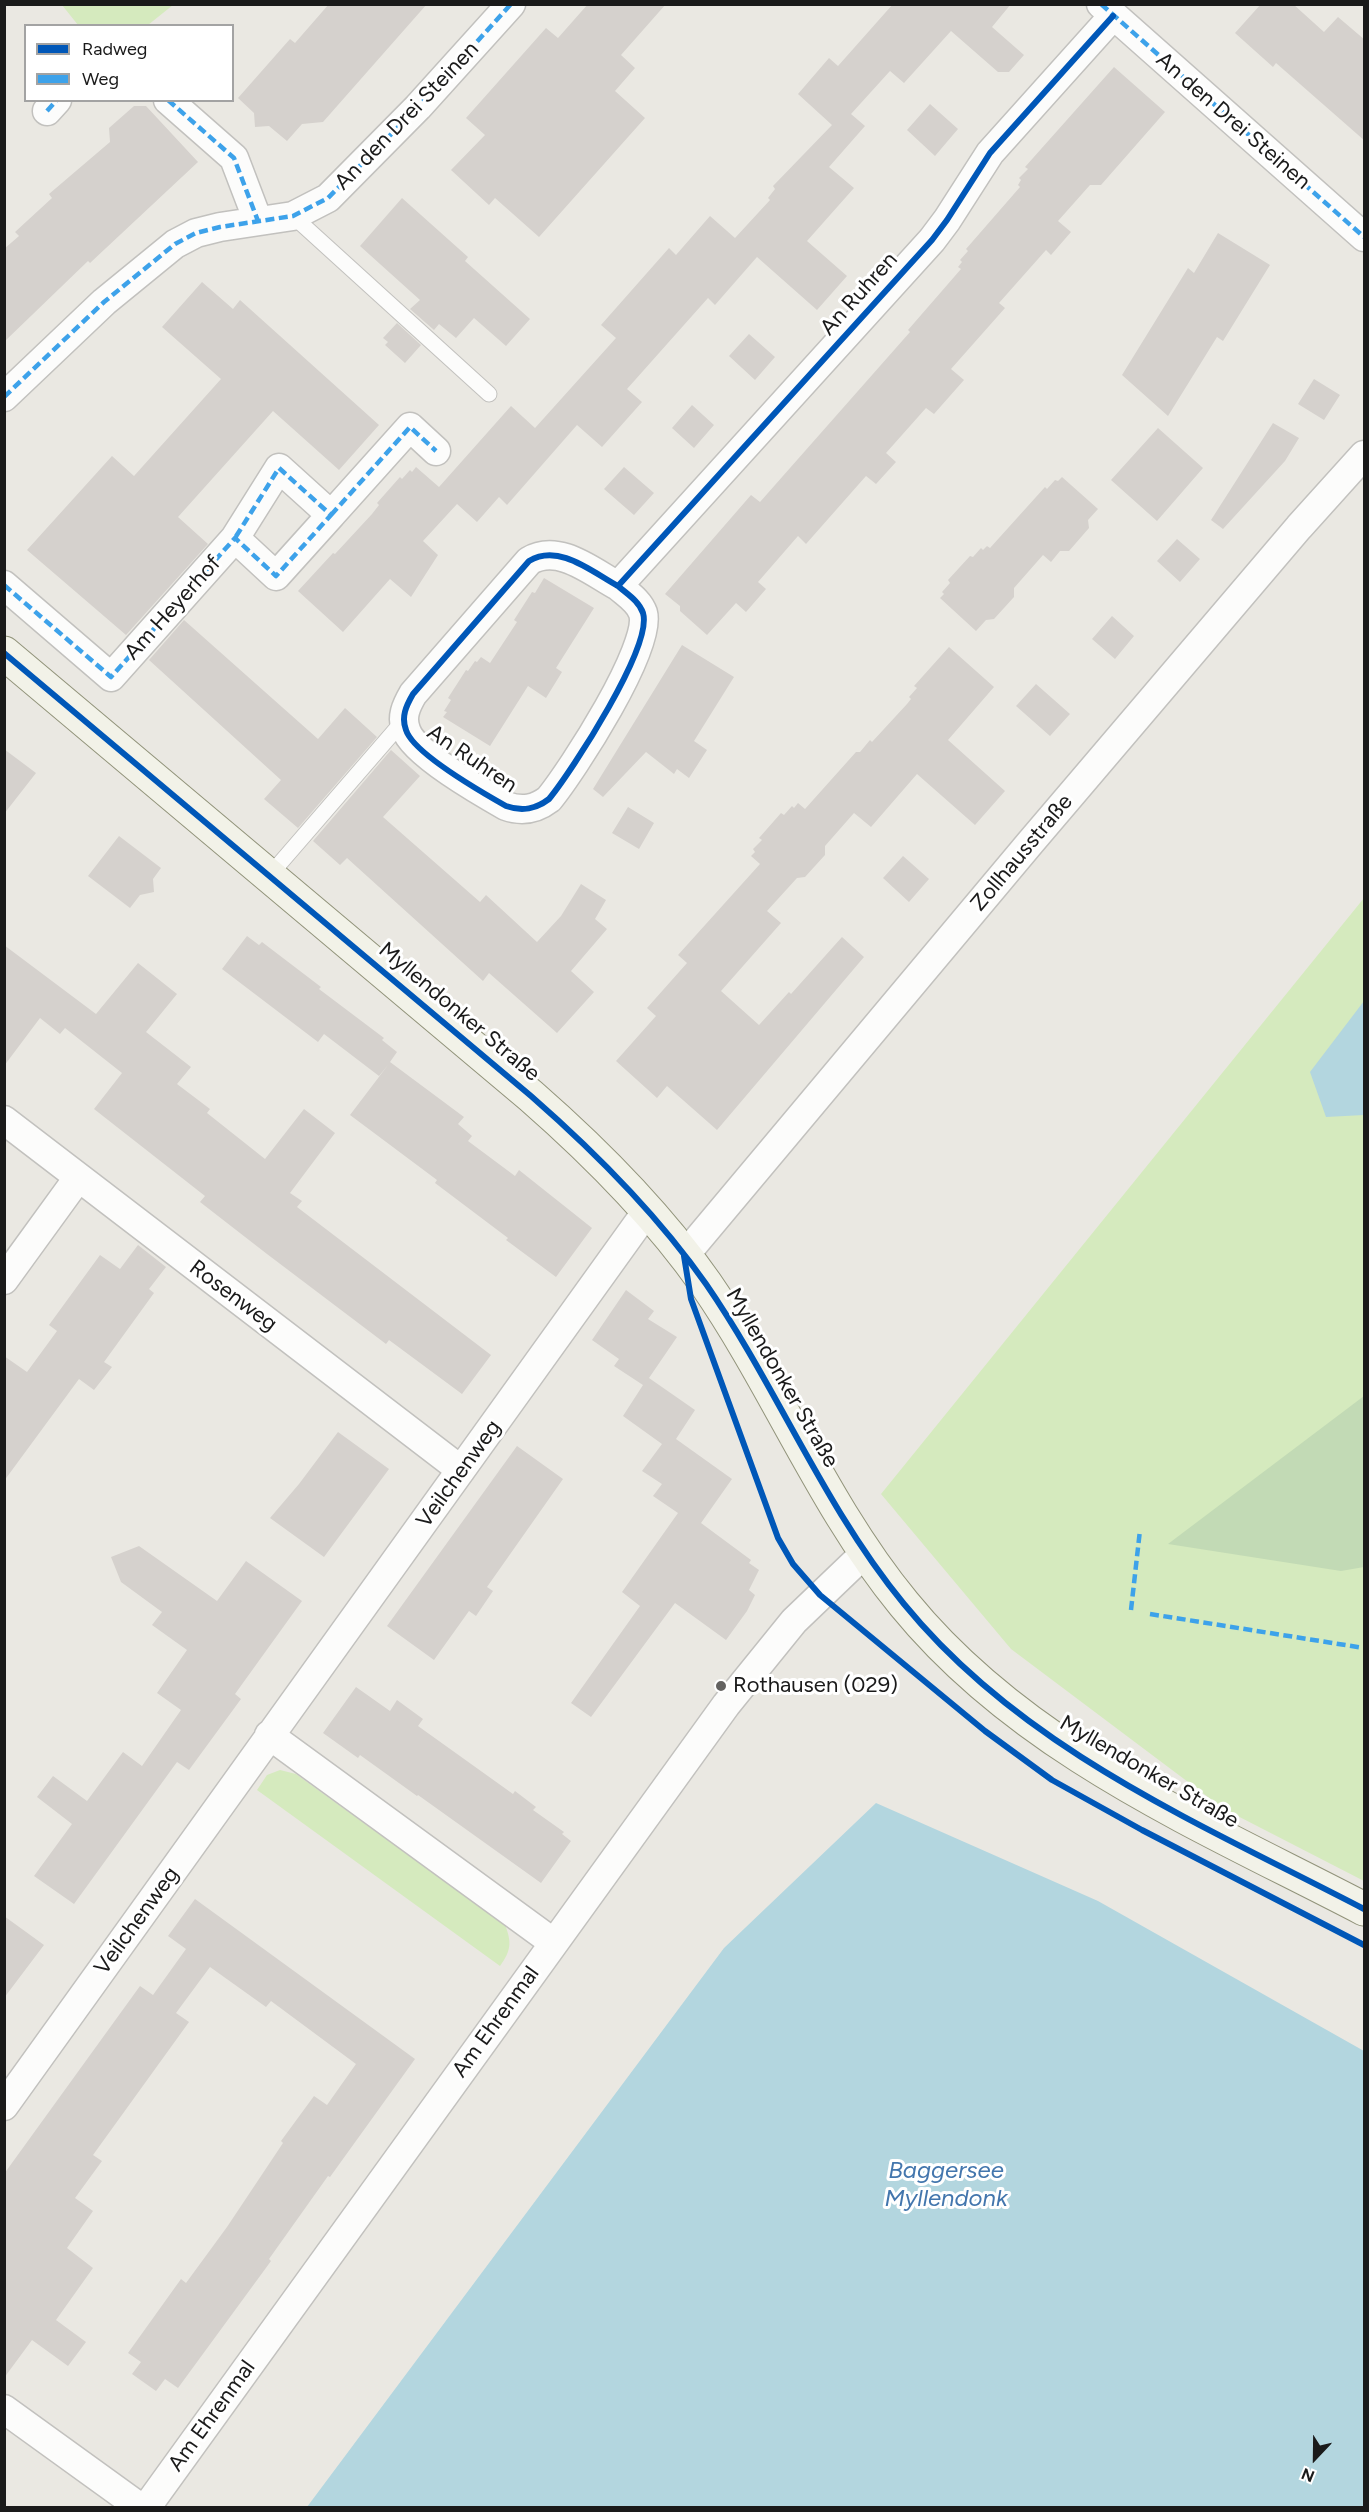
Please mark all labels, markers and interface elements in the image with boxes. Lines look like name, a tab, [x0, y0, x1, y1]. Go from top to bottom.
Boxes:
legend	[24, 24, 234, 102]
street label: An den Drei Steinen	[330, 36, 484, 196]
text: Radweg	[82, 38, 147, 60]
street label: An den Drei Steinen	[1150, 47, 1316, 195]
text: Weg	[82, 68, 119, 90]
street label: An Ruhren	[815, 247, 903, 341]
street label: Am Heyerhof	[119, 550, 227, 666]
street label: An Ruhren	[422, 719, 522, 799]
street label: Zollhausstraße	[966, 789, 1078, 917]
street label: Myllendonker Straße	[373, 937, 545, 1087]
street label: Rosenweg	[184, 1255, 282, 1337]
street label: Myllendonker Straße	[720, 1284, 844, 1472]
street label: Veilchenweg	[411, 1415, 507, 1533]
place label: Rothausen (029)	[733, 1673, 898, 1699]
marker: Rothausen (029)	[714, 1679, 728, 1693]
street label: Myllendonker Straße	[1055, 1710, 1243, 1834]
street label: Veilchenweg	[89, 1862, 185, 1980]
street label: Am Ehrenmal	[447, 1961, 545, 2083]
water label: Baggersee Myllendonk	[884, 2157, 1008, 2213]
street label: Am Ehrenmal	[163, 2355, 261, 2477]
north arrow	[1285, 2428, 1345, 2488]
text: N	[1299, 2464, 1317, 2486]

